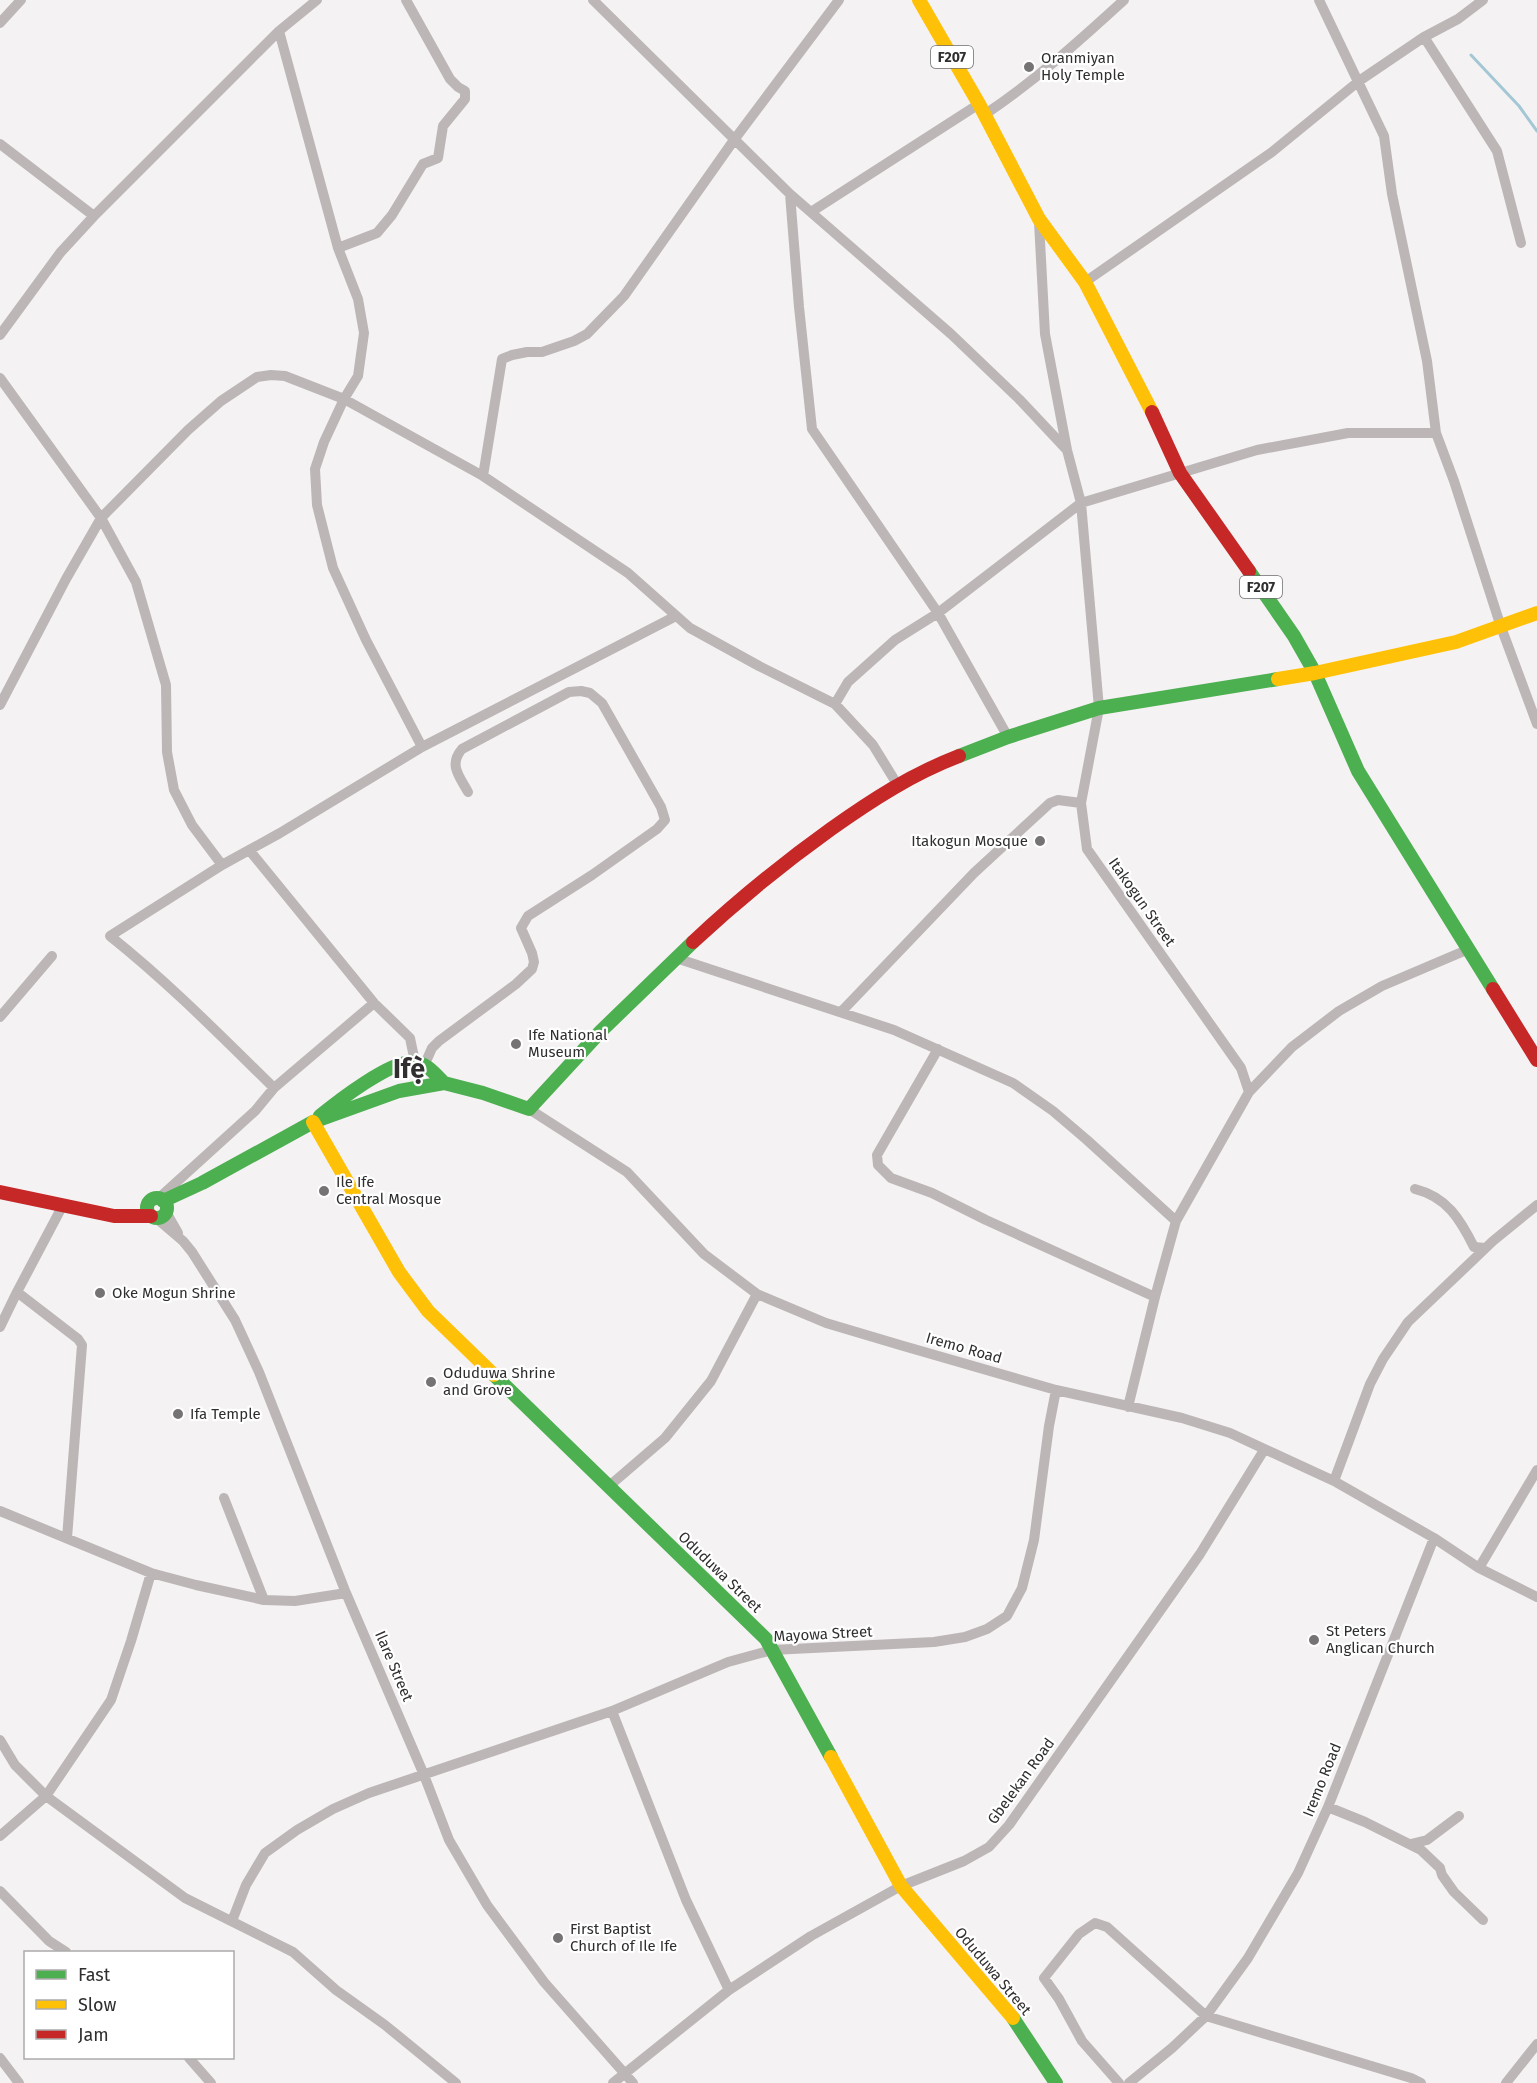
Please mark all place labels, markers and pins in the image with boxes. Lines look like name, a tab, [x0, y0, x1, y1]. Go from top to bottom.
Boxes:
place label: Oranmiyan Holy Temple	[1041, 49, 1125, 84]
marker: Oranmiyan Holy Temple	[1022, 60, 1036, 74]
place label: Itakogun Mosque	[911, 832, 1028, 850]
marker: Itakogun Mosque	[1033, 834, 1047, 848]
place label: Ife National Museum	[528, 1026, 608, 1061]
marker: Ife National Museum	[509, 1037, 523, 1051]
place label: Ile Ife Central Mosque	[336, 1173, 441, 1208]
marker: Ile Ife Central Mosque	[317, 1184, 331, 1198]
place label: Oke Mogun Shrine	[112, 1284, 236, 1302]
marker: Oke Mogun Shrine	[93, 1286, 107, 1300]
place label: Oduduwa Shrine and Grove	[443, 1364, 555, 1399]
marker: Oduduwa Shrine and Grove	[424, 1375, 438, 1389]
place label: Ifa Temple	[190, 1405, 261, 1423]
marker: Ifa Temple	[171, 1407, 185, 1421]
place label: St Peters Anglican Church	[1326, 1622, 1435, 1657]
marker: St Peters Anglican Church	[1307, 1633, 1321, 1647]
place label: First Baptist Church of Ile Ife	[570, 1920, 677, 1955]
marker: First Baptist Church of Ile Ife	[551, 1931, 565, 1945]

